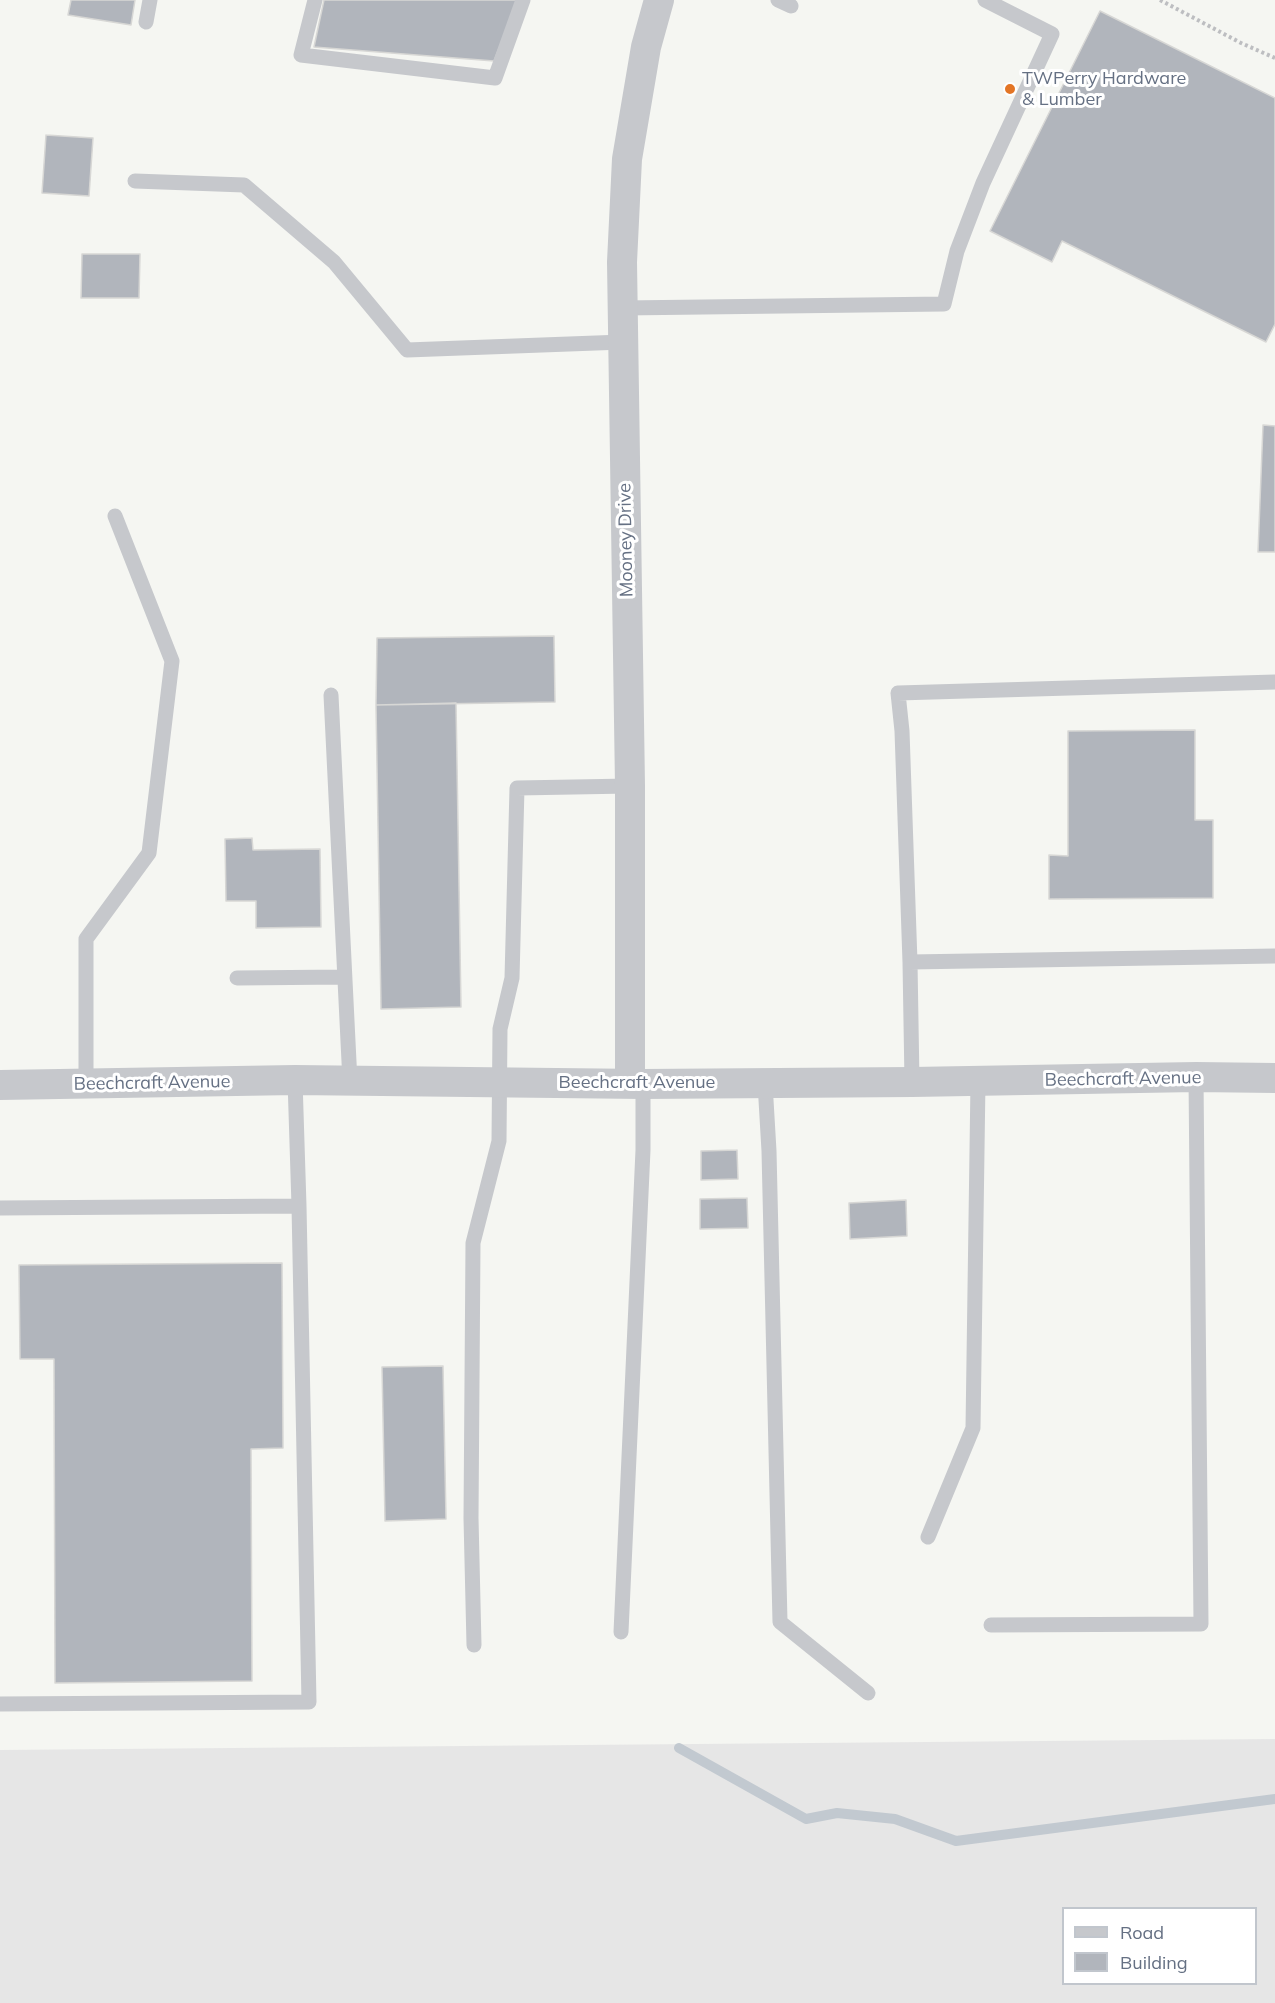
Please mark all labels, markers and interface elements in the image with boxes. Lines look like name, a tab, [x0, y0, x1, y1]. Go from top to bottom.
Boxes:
place label: TWPerry Hardware & Lumber	[1022, 68, 1186, 110]
marker: TWPerry Hardware & Lumber	[1003, 82, 1017, 96]
street label: Mooney Drive	[614, 483, 638, 597]
street label: Beechcraft Avenue	[1044, 1067, 1202, 1091]
street label: Beechcraft Avenue	[73, 1071, 231, 1095]
street label: Beechcraft Avenue	[559, 1072, 715, 1094]
legend	[1062, 1907, 1257, 1985]
text: Road	[1120, 1921, 1164, 1944]
text: Building	[1120, 1951, 1188, 1974]

